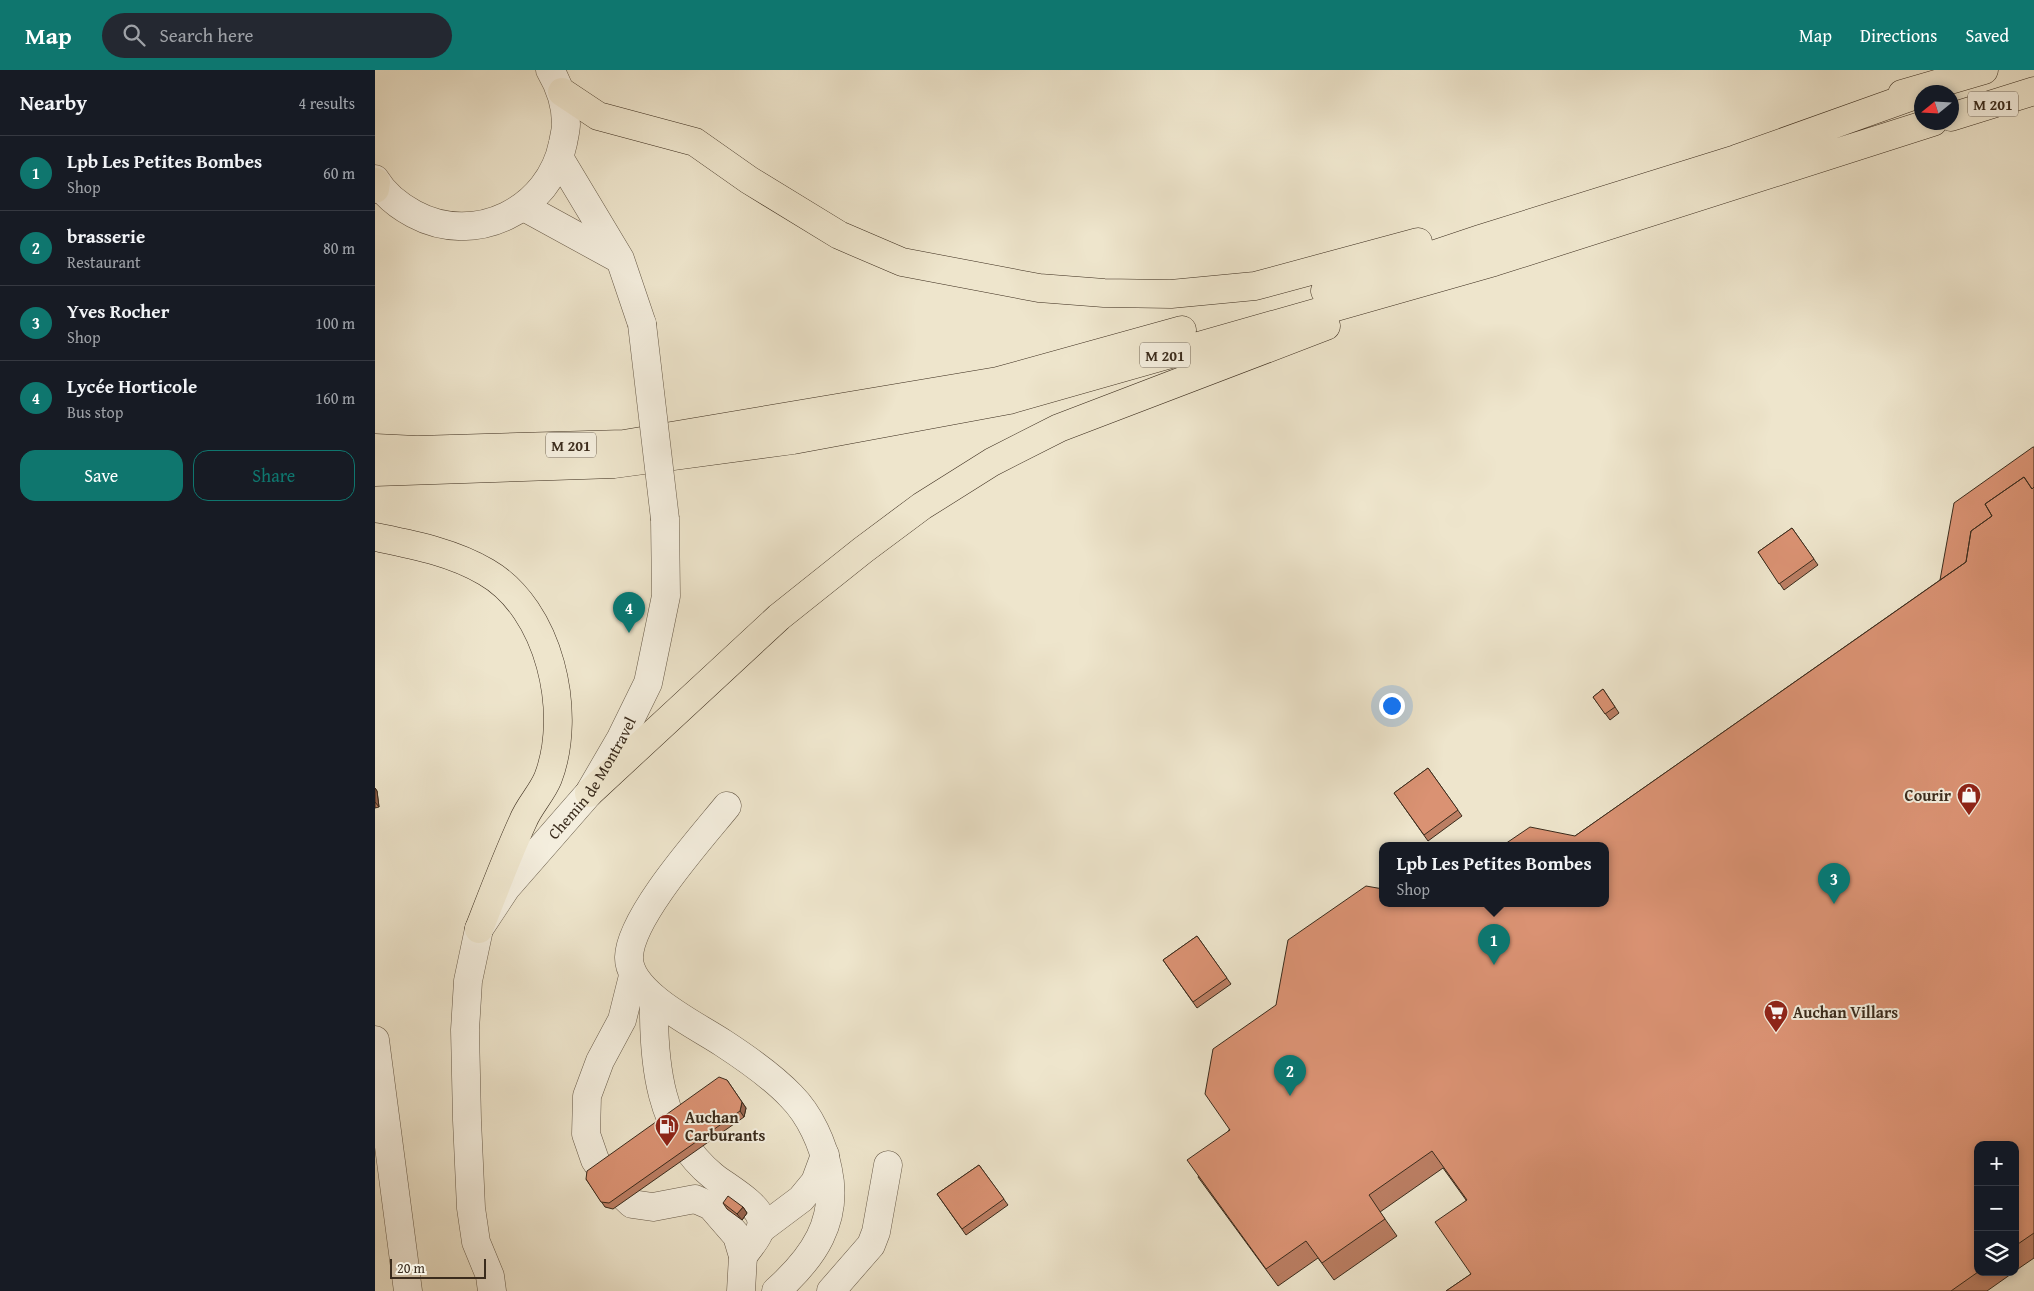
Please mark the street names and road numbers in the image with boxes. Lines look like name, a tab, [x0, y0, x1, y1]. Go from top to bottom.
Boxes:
road number: M 201	[1968, 92, 2018, 116]
road number: M 201	[1140, 342, 1190, 368]
road number: M 201	[546, 432, 596, 458]
street label: Chemin de Montravel	[542, 712, 642, 845]

